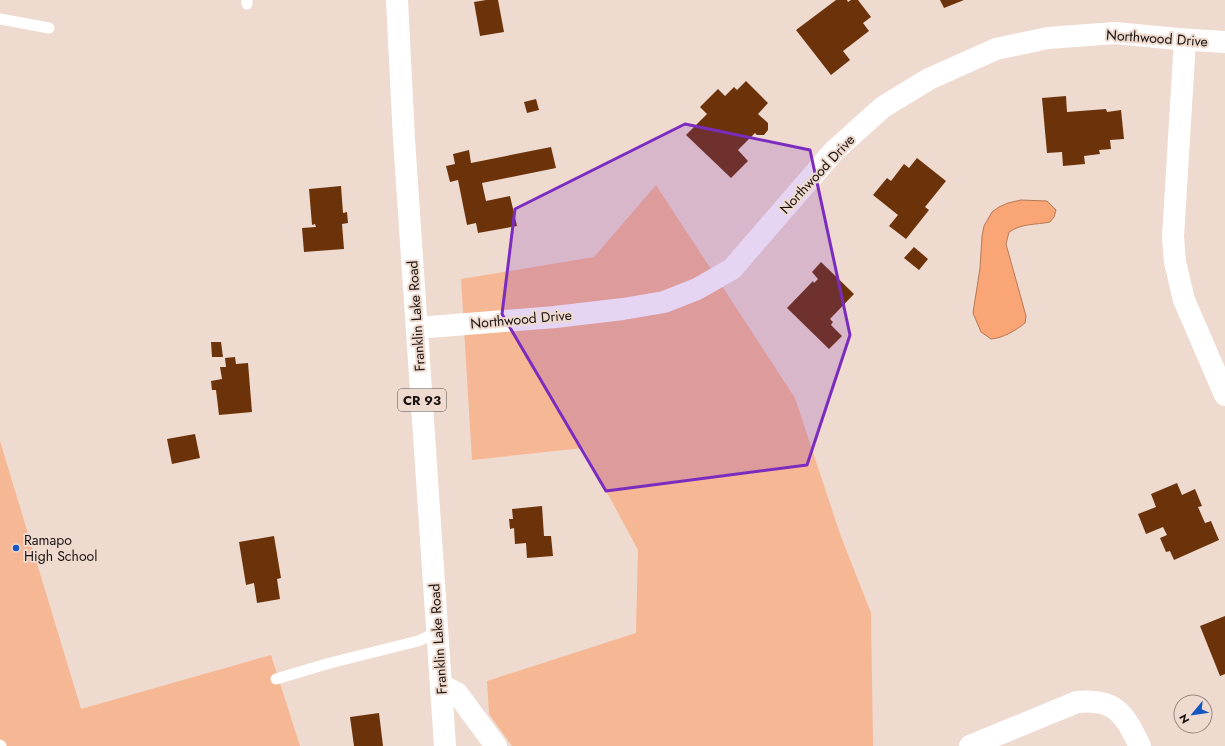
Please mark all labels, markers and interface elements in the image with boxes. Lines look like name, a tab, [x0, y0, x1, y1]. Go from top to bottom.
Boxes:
street label: Northwood Drive	[1106, 24, 1208, 52]
street label: Northwood Drive	[775, 130, 859, 218]
street label: Franklin Lake Road	[402, 260, 430, 372]
street label: Northwood Drive	[469, 305, 573, 333]
road number: CR 93	[398, 389, 446, 411]
place label: Ramapo High School	[24, 530, 97, 566]
marker: Ramapo High School	[11, 543, 21, 553]
street label: Franklin Lake Road	[424, 583, 452, 695]
north arrow	[1173, 694, 1213, 734]
text: N	[1175, 711, 1193, 727]

